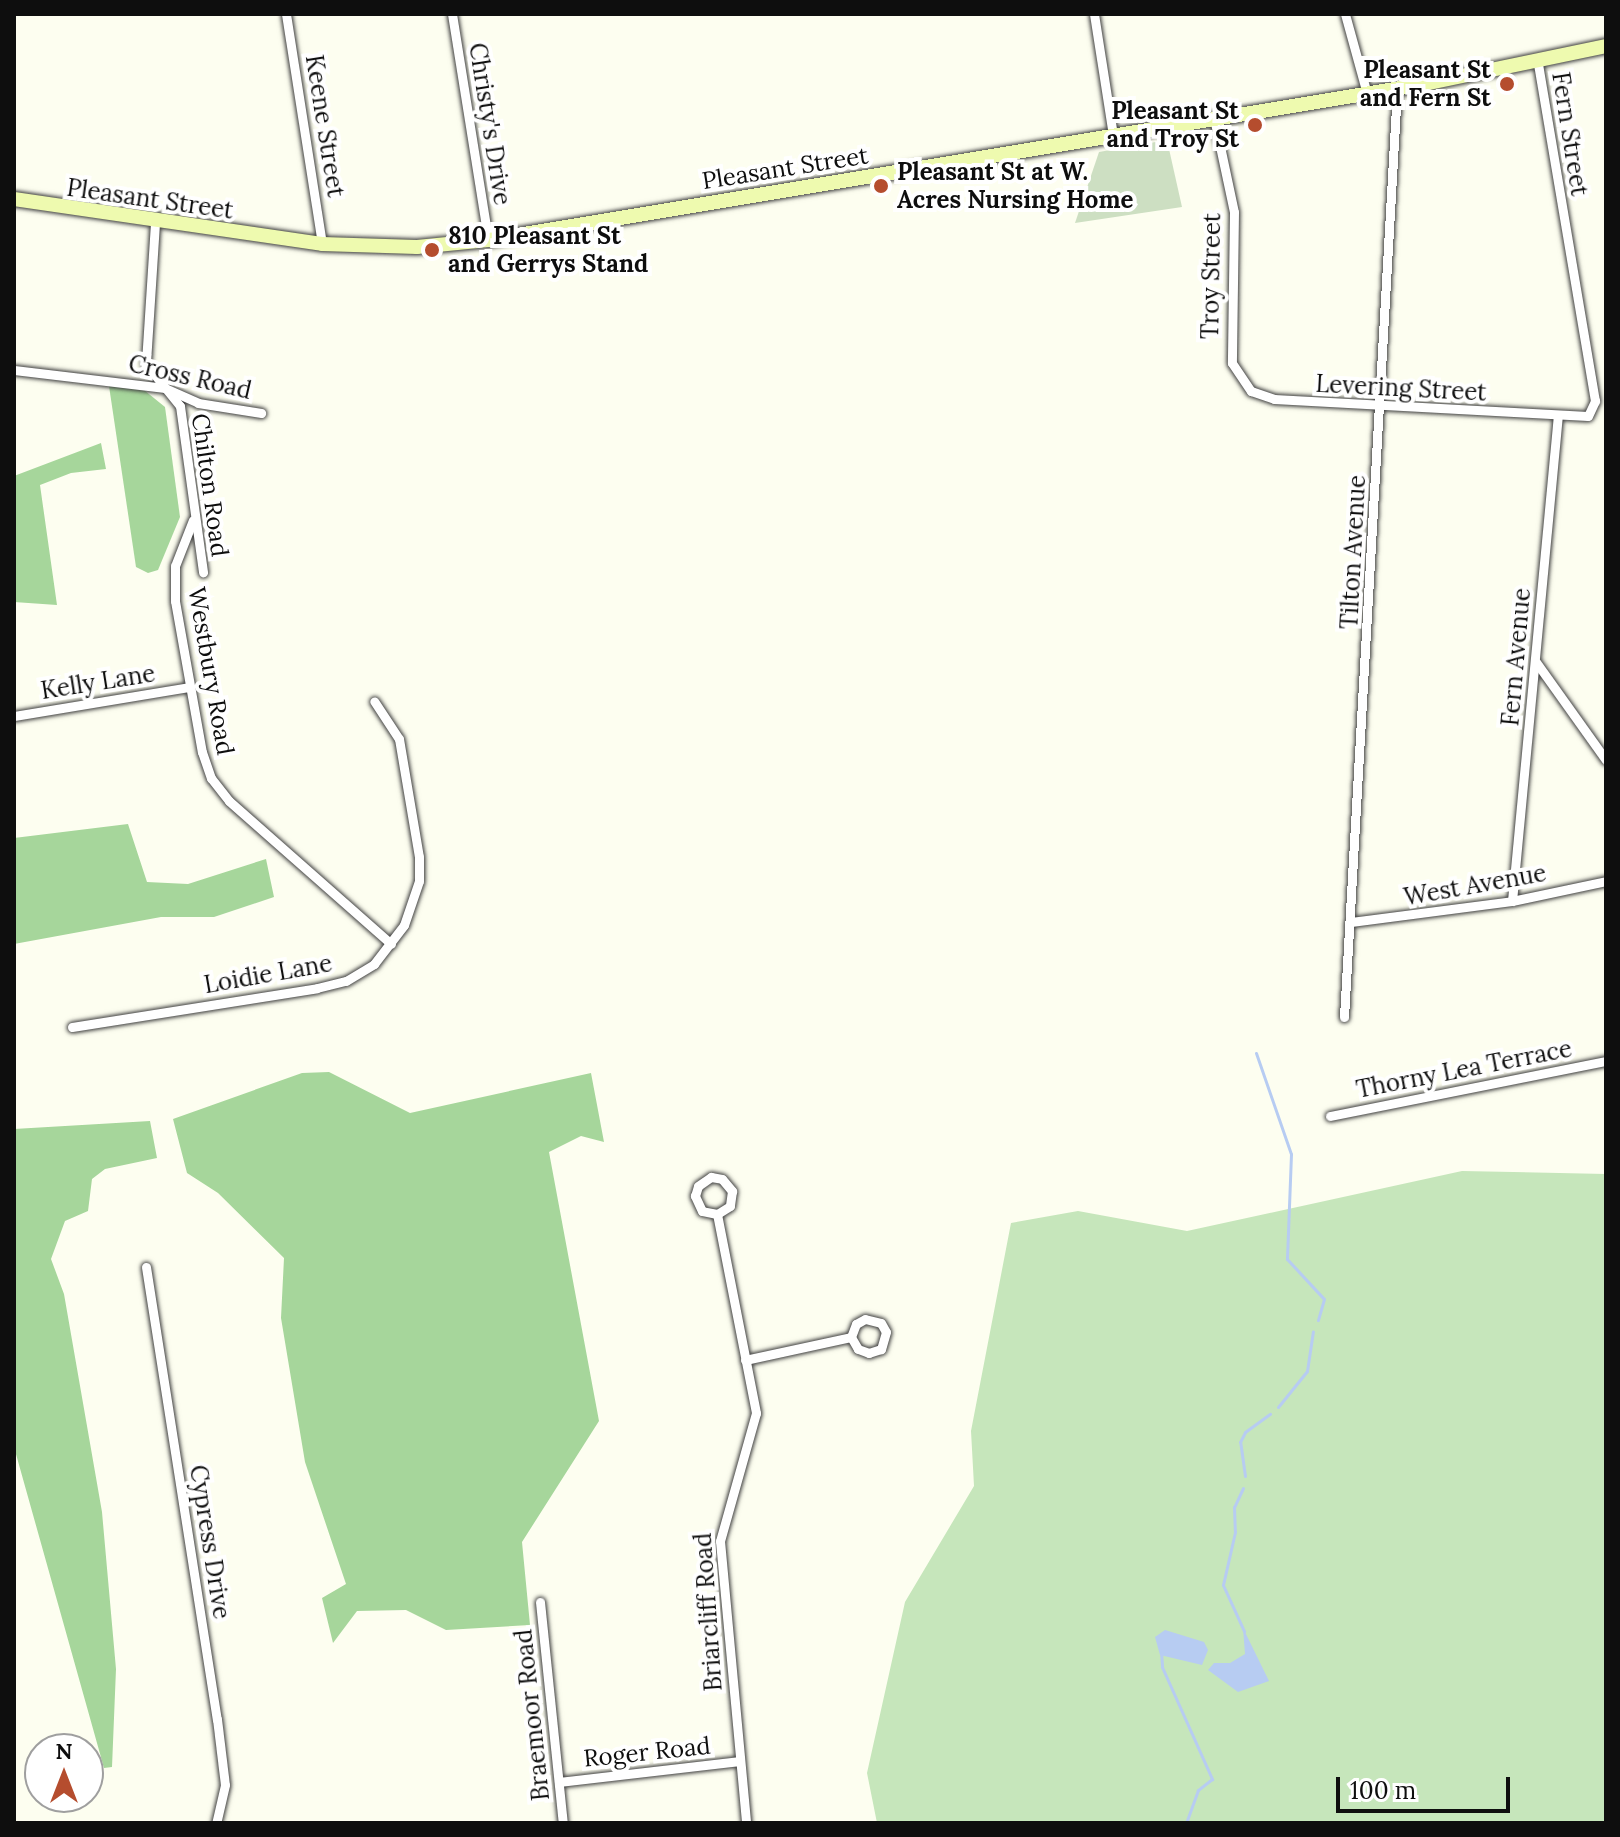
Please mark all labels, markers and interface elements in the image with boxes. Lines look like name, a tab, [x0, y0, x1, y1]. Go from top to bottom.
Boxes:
street label: Christy's Drive	[463, 41, 517, 207]
street label: Keene Street	[300, 53, 350, 199]
place label: Pleasant St and Fern St	[1360, 56, 1491, 112]
street label: Fern Street	[1546, 70, 1594, 198]
marker: Pleasant St and Fern St	[1498, 75, 1516, 93]
place label: Pleasant St and Troy St	[1107, 97, 1239, 153]
marker: Pleasant St and Troy St	[1246, 116, 1264, 134]
street label: Pleasant Street	[700, 141, 870, 195]
place label: Pleasant St at W. Acres Nursing Home	[897, 158, 1133, 214]
street label: Pleasant Street	[65, 173, 235, 225]
marker: Pleasant St at W. Acres Nursing Home	[872, 177, 890, 195]
street label: Troy Street	[1196, 213, 1226, 339]
place label: 810 Pleasant St and Gerrys Stand	[448, 222, 648, 278]
marker: 810 Pleasant St and Gerrys Stand	[423, 241, 441, 259]
street label: Cross Road	[126, 349, 254, 405]
street label: Levering Street	[1315, 369, 1487, 407]
street label: Chilton Road	[186, 412, 234, 558]
street label: Tilton Avenue	[1335, 474, 1371, 630]
street label: Westbury Road	[182, 585, 240, 757]
street label: Fern Avenue	[1496, 587, 1536, 727]
street label: Kelly Lane	[39, 659, 157, 705]
street label: West Avenue	[1402, 858, 1548, 912]
street label: Loidie Lane	[202, 949, 334, 999]
street label: Thorny Lea Terrace	[1354, 1034, 1574, 1104]
street label: Cypress Drive	[184, 1463, 236, 1621]
street label: Briarcliff Road	[688, 1532, 728, 1692]
street label: Braemoor Road	[509, 1628, 555, 1802]
street label: Roger Road	[582, 1731, 712, 1773]
north arrow	[24, 1733, 104, 1813]
text: N	[55, 1737, 73, 1765]
scale bar	[1340, 1761, 1514, 1811]
text: 100 m	[1350, 1775, 1416, 1806]

